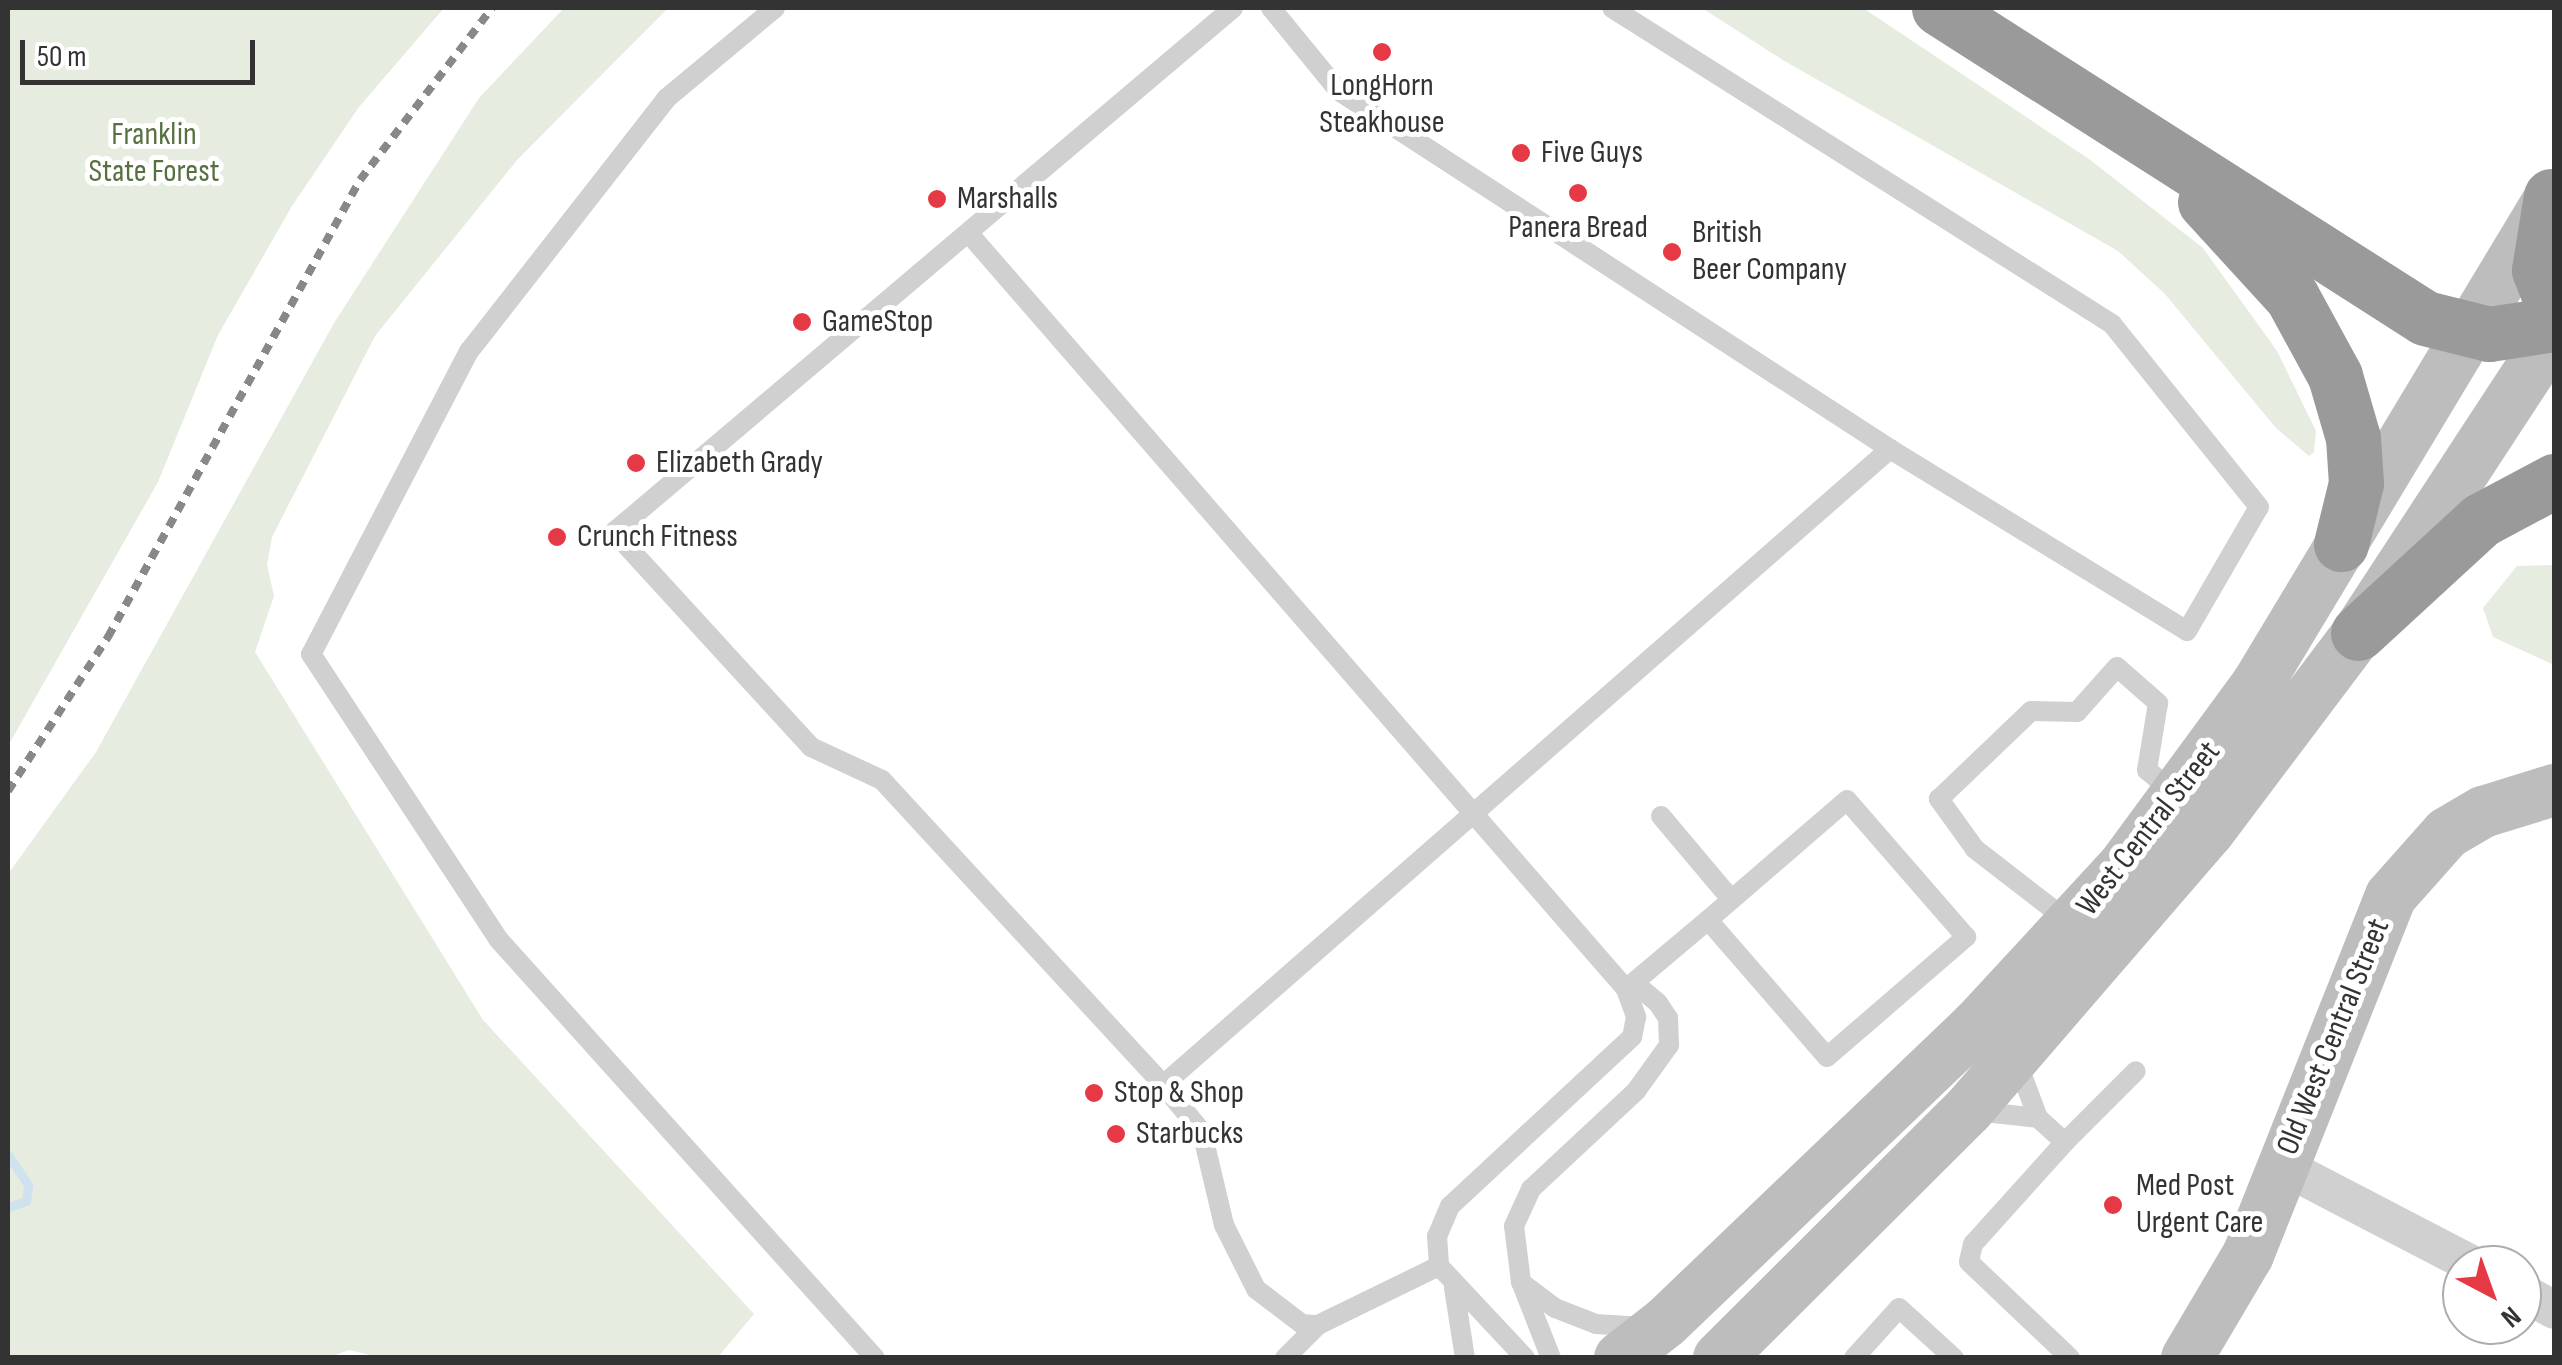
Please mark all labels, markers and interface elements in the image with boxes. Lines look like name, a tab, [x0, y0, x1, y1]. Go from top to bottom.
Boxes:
scale bar	[25, 20, 260, 82]
text: 50 m	[37, 39, 86, 75]
marker: LongHorn Steakhouse	[1371, 41, 1393, 63]
place label: LongHorn Steakhouse	[1319, 68, 1445, 143]
park label: Franklin State Forest	[89, 117, 219, 192]
place label: Five Guys	[1541, 134, 1643, 172]
marker: Five Guys	[1510, 142, 1532, 164]
place label: Marshalls	[957, 180, 1058, 218]
marker: Panera Bread	[1567, 182, 1589, 204]
marker: Marshalls	[926, 188, 948, 210]
place label: Panera Bread	[1508, 209, 1648, 247]
place label: British Beer Company	[1692, 215, 1847, 290]
marker: British Beer Company	[1661, 241, 1683, 263]
place label: GameStop	[822, 303, 933, 341]
marker: GameStop	[791, 311, 813, 333]
place label: Elizabeth Grady	[656, 444, 823, 482]
marker: Elizabeth Grady	[625, 452, 647, 474]
place label: Crunch Fitness	[577, 518, 738, 556]
marker: Crunch Fitness	[546, 526, 568, 548]
street label: West Central Street	[2069, 734, 2229, 924]
street label: Old West Central Street	[2269, 913, 2399, 1161]
place label: Stop & Shop	[1114, 1074, 1244, 1112]
marker: Stop & Shop	[1083, 1082, 1105, 1104]
place label: Starbucks	[1136, 1115, 1244, 1153]
marker: Starbucks	[1105, 1123, 1127, 1145]
place label: Med Post Urgent Care	[2136, 1168, 2263, 1243]
marker: Med Post Urgent Care	[2100, 1192, 2126, 1218]
north arrow	[2442, 1245, 2542, 1345]
text: N	[2494, 1299, 2527, 1334]

